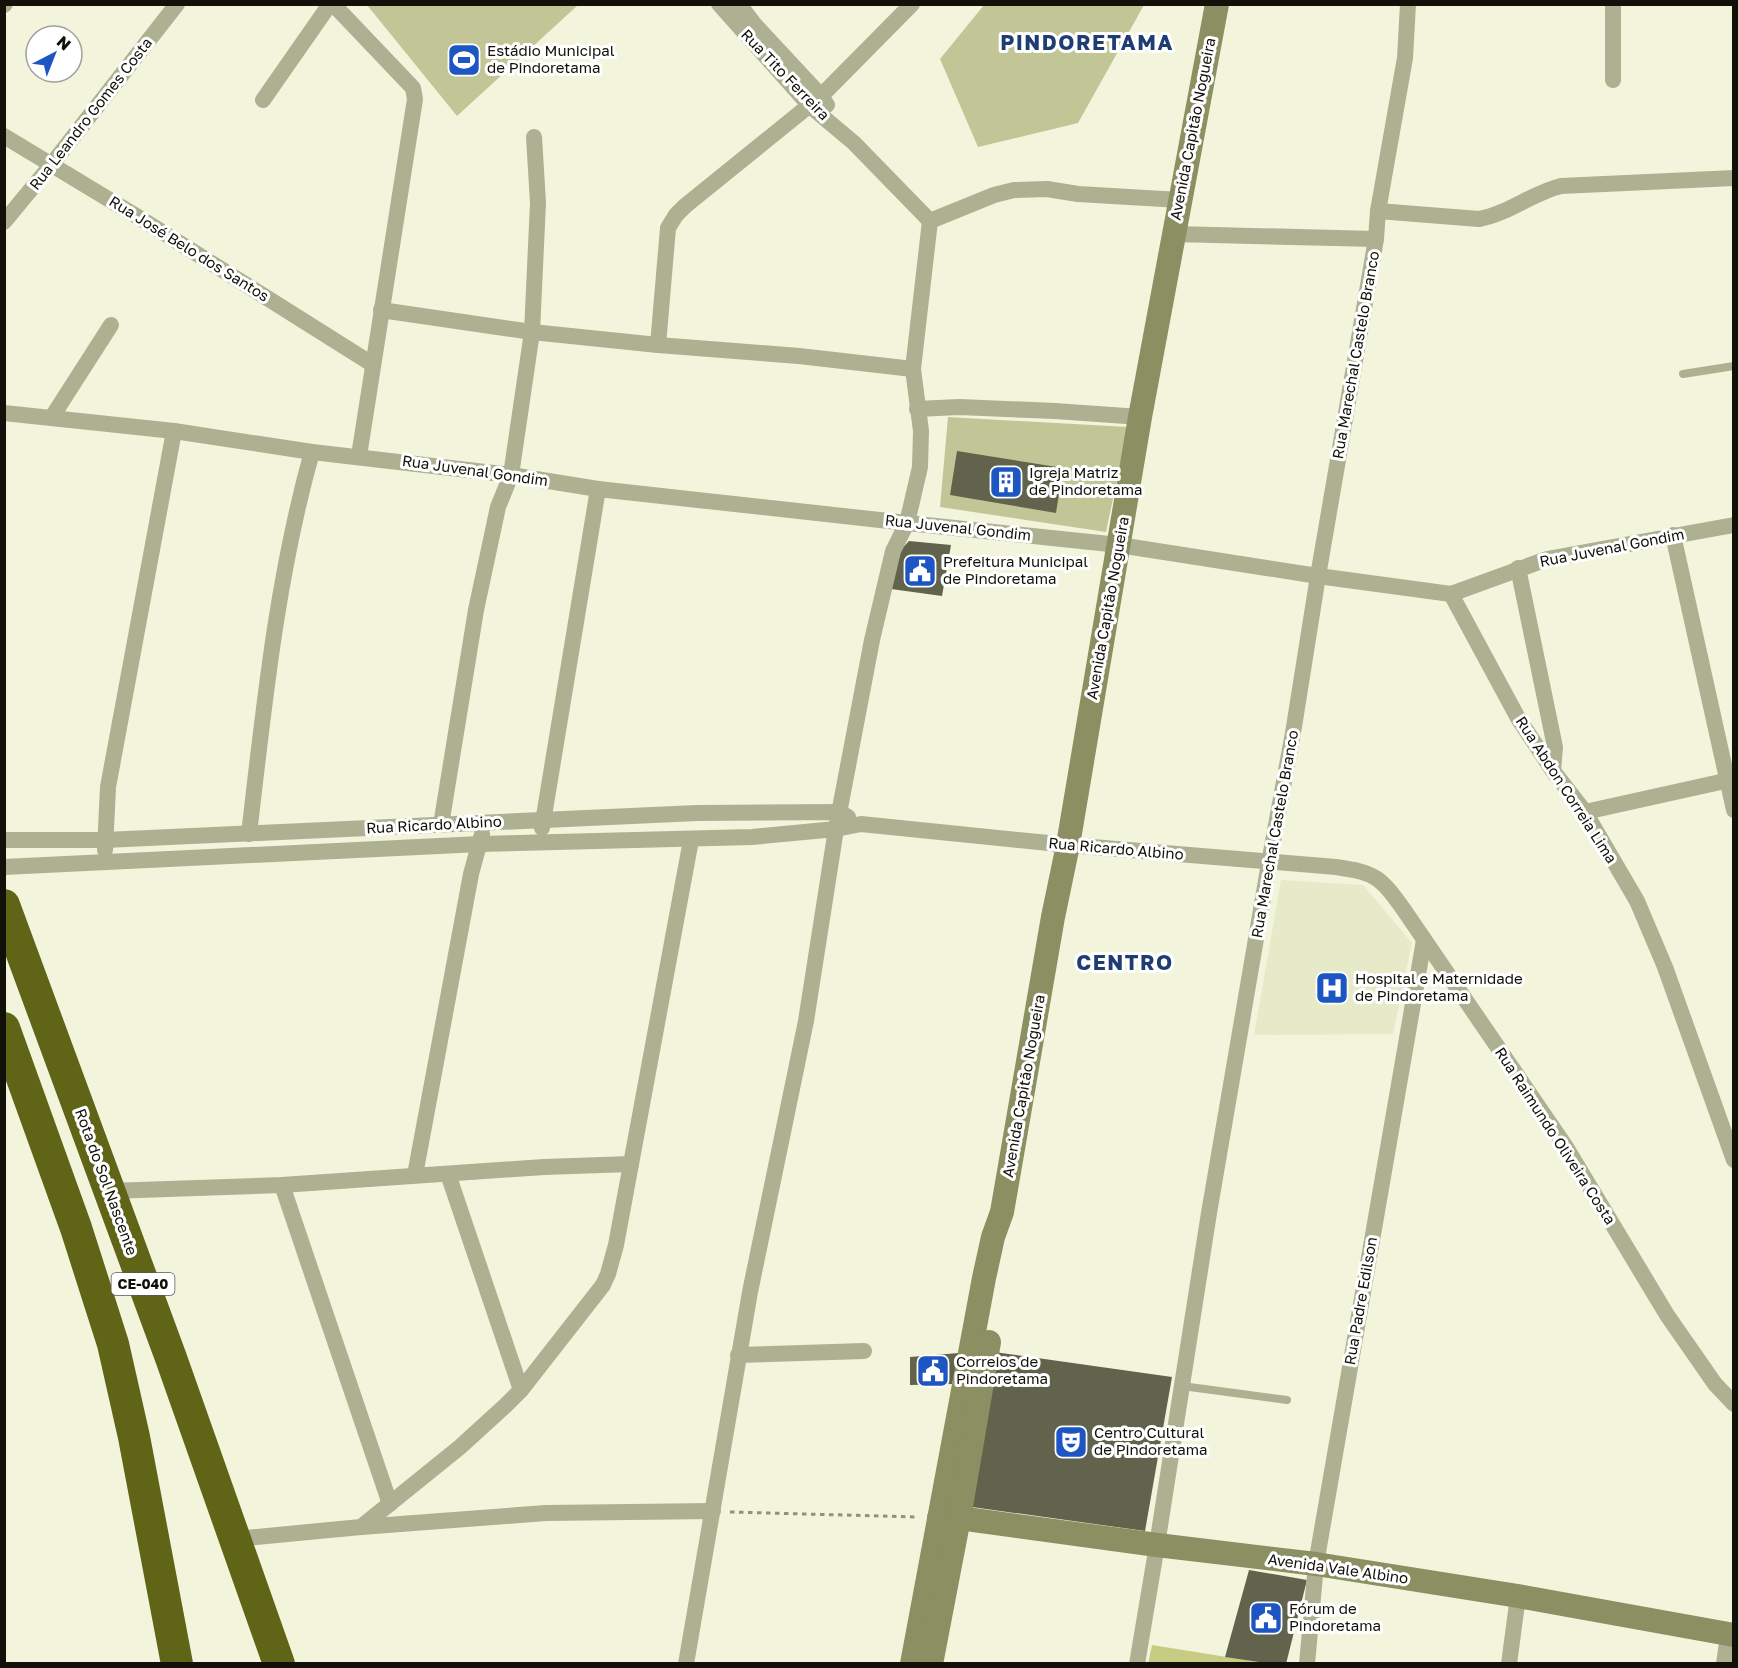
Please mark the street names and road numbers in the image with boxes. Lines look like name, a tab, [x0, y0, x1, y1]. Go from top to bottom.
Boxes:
street label: Rua Tito Ferreira	[738, 25, 834, 123]
street label: Rua Leandro Gomes Costa	[25, 34, 155, 193]
street label: Avenida Capitão Nogueira	[1165, 36, 1219, 222]
street label: Rua José Belo dos Santos	[106, 191, 273, 305]
street label: Rua Marechal Castelo Branco	[1328, 249, 1382, 460]
street label: Rua Juvenal Gondim	[401, 451, 549, 489]
street label: Rua Juvenal Gondim	[884, 510, 1032, 544]
street label: Avenida Capitão Nogueira	[1082, 515, 1132, 701]
street label: Rua Juvenal Gondim	[1538, 524, 1686, 570]
street label: Rua Abdon Correia Lima	[1513, 713, 1621, 866]
street label: Rua Marechal Castelo Branco	[1247, 728, 1301, 939]
street label: Rua Ricardo Albino	[366, 811, 502, 837]
street label: Rua Ricardo Albino	[1048, 833, 1185, 863]
street label: Avenida Capitão Nogueira	[998, 993, 1048, 1179]
street label: Rua Raimundo Oliveira Costa	[1492, 1044, 1620, 1227]
street label: Rota do Sol Nascente	[72, 1106, 142, 1258]
street label: Rua Padre Edilson	[1340, 1235, 1380, 1366]
road number: CE-040	[112, 1273, 174, 1295]
street label: Avenida Vale Albino	[1267, 1549, 1409, 1587]

